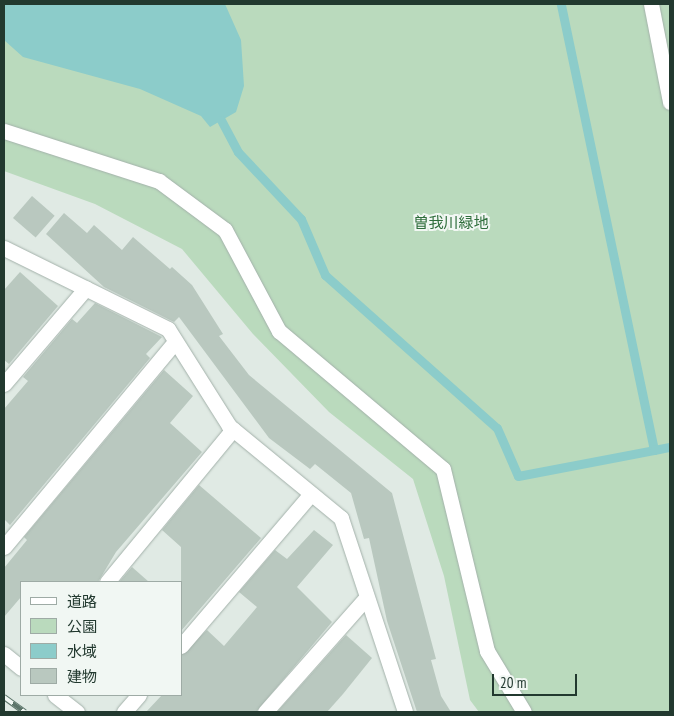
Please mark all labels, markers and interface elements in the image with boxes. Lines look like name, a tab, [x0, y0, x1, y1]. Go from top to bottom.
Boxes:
park label: 曽我川緑地	[414, 214, 488, 232]
legend	[20, 581, 182, 696]
text: 道路	[67, 592, 97, 611]
text: 公園	[67, 617, 97, 636]
text: 水域	[67, 642, 97, 661]
scale bar	[494, 664, 579, 696]
text: 建物	[67, 667, 97, 686]
text: 20 m	[500, 673, 526, 692]

